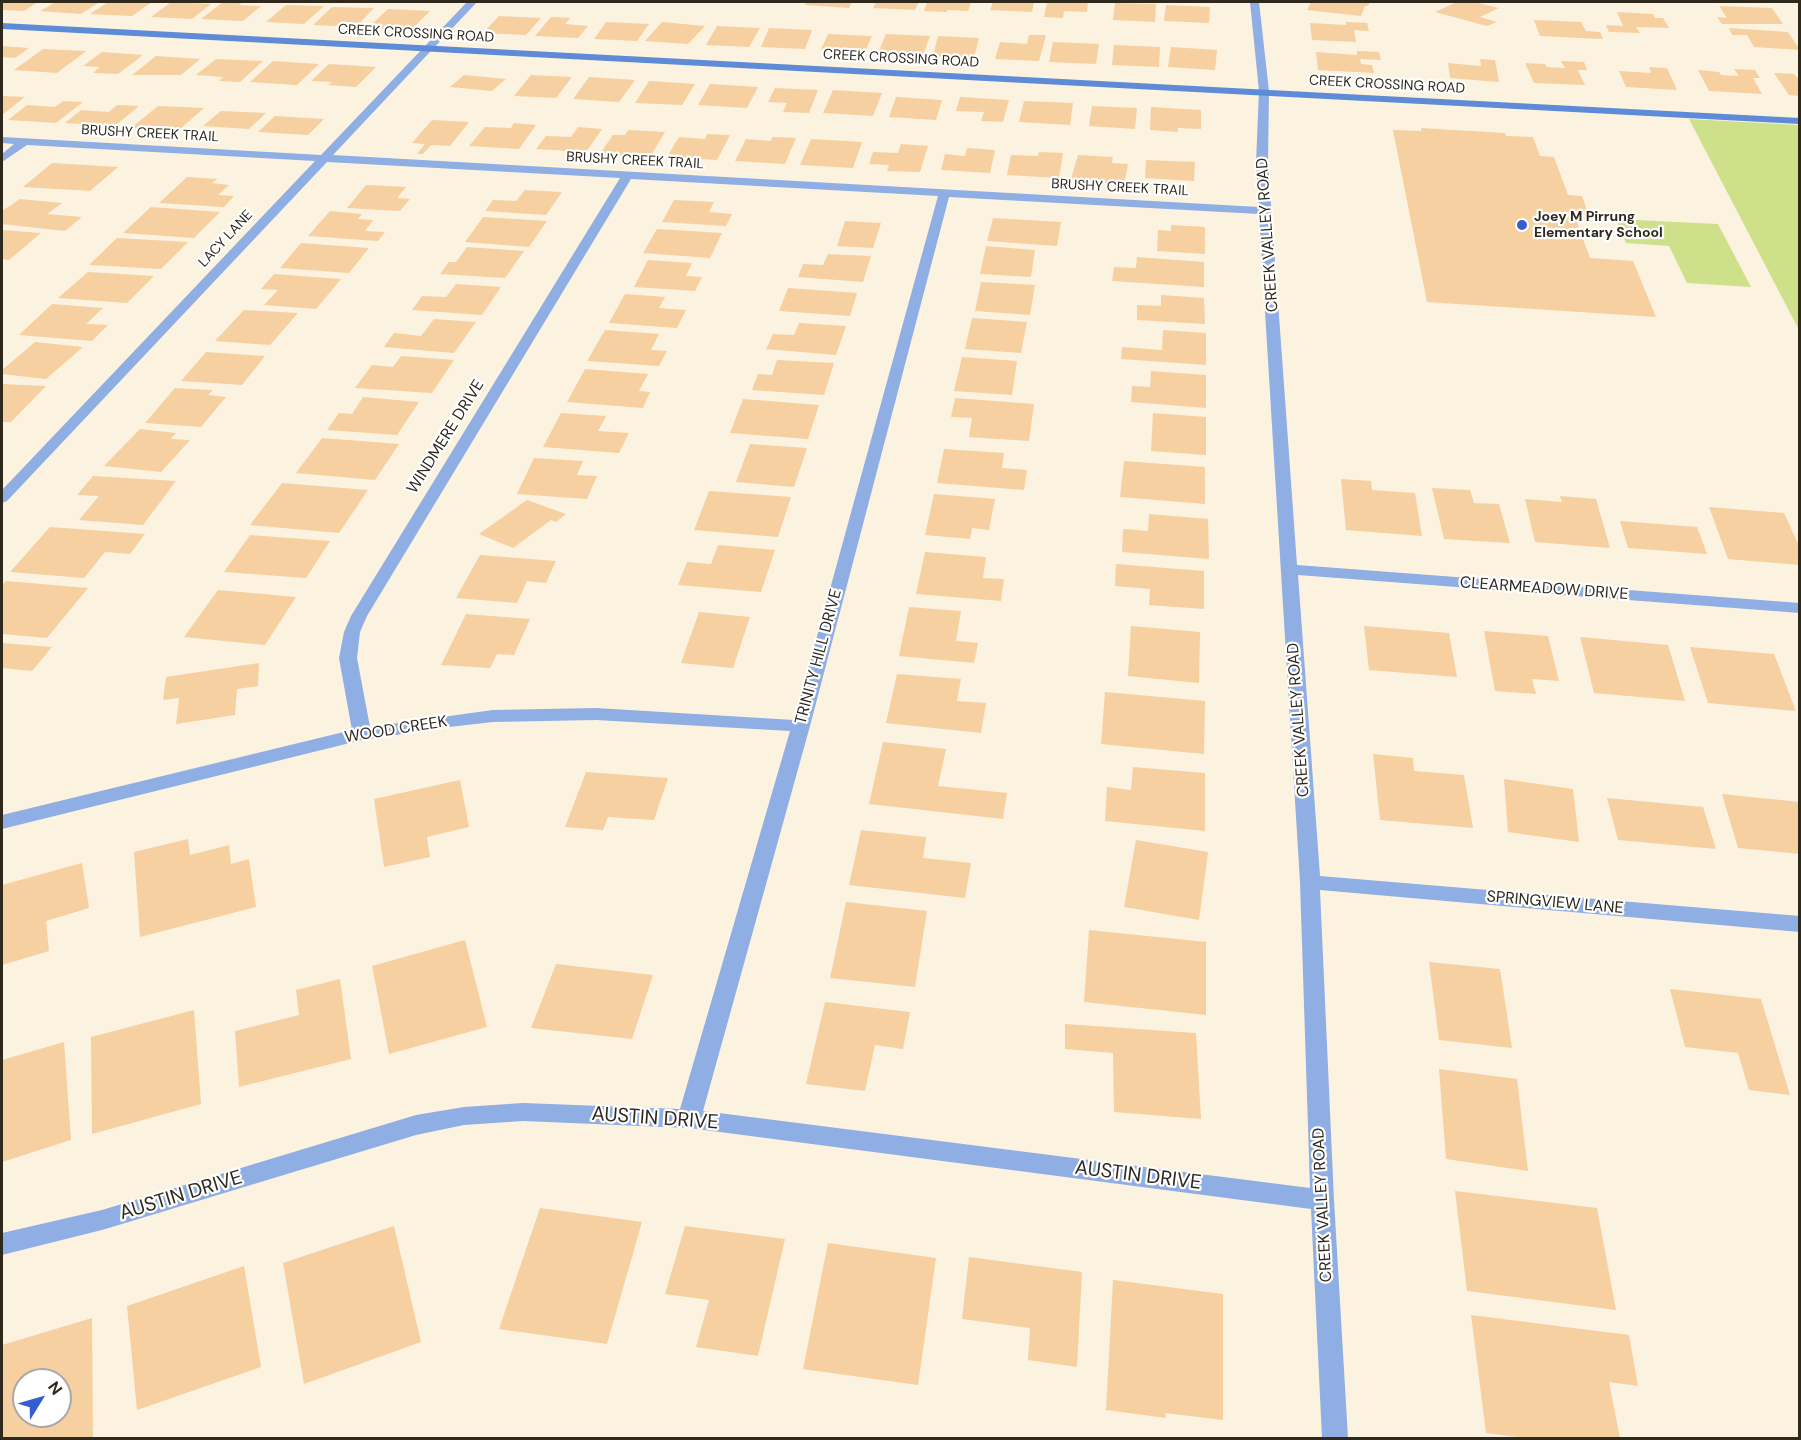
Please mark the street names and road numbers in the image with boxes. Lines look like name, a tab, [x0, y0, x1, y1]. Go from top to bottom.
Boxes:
street label: CREEK CROSSING ROAD	[338, 22, 494, 46]
street label: CREEK CROSSING ROAD	[823, 47, 979, 71]
street label: CREEK CROSSING ROAD	[1309, 73, 1465, 97]
street label: BRUSHY CREEK TRAIL	[81, 122, 219, 146]
street label: BRUSHY CREEK TRAIL	[566, 149, 704, 173]
street label: CREEK VALLEY ROAD	[1253, 157, 1283, 313]
street label: BRUSHY CREEK TRAIL	[1051, 176, 1189, 200]
street label: LACY LANE	[195, 207, 257, 271]
street label: WINDMERE DRIVE	[403, 377, 489, 497]
street label: CLEARMEADOW DRIVE	[1459, 574, 1629, 604]
street label: TRINITY HILL DRIVE	[792, 587, 846, 727]
street label: CREEK VALLEY ROAD	[1284, 642, 1314, 798]
street label: WOOD CREEK	[343, 712, 449, 748]
street label: SPRINGVIEW LANE	[1486, 887, 1624, 919]
street label: AUSTIN DRIVE	[591, 1103, 719, 1135]
street label: CREEK VALLEY ROAD	[1309, 1127, 1337, 1283]
street label: AUSTIN DRIVE	[1073, 1156, 1203, 1196]
street label: AUSTIN DRIVE	[117, 1166, 245, 1226]

